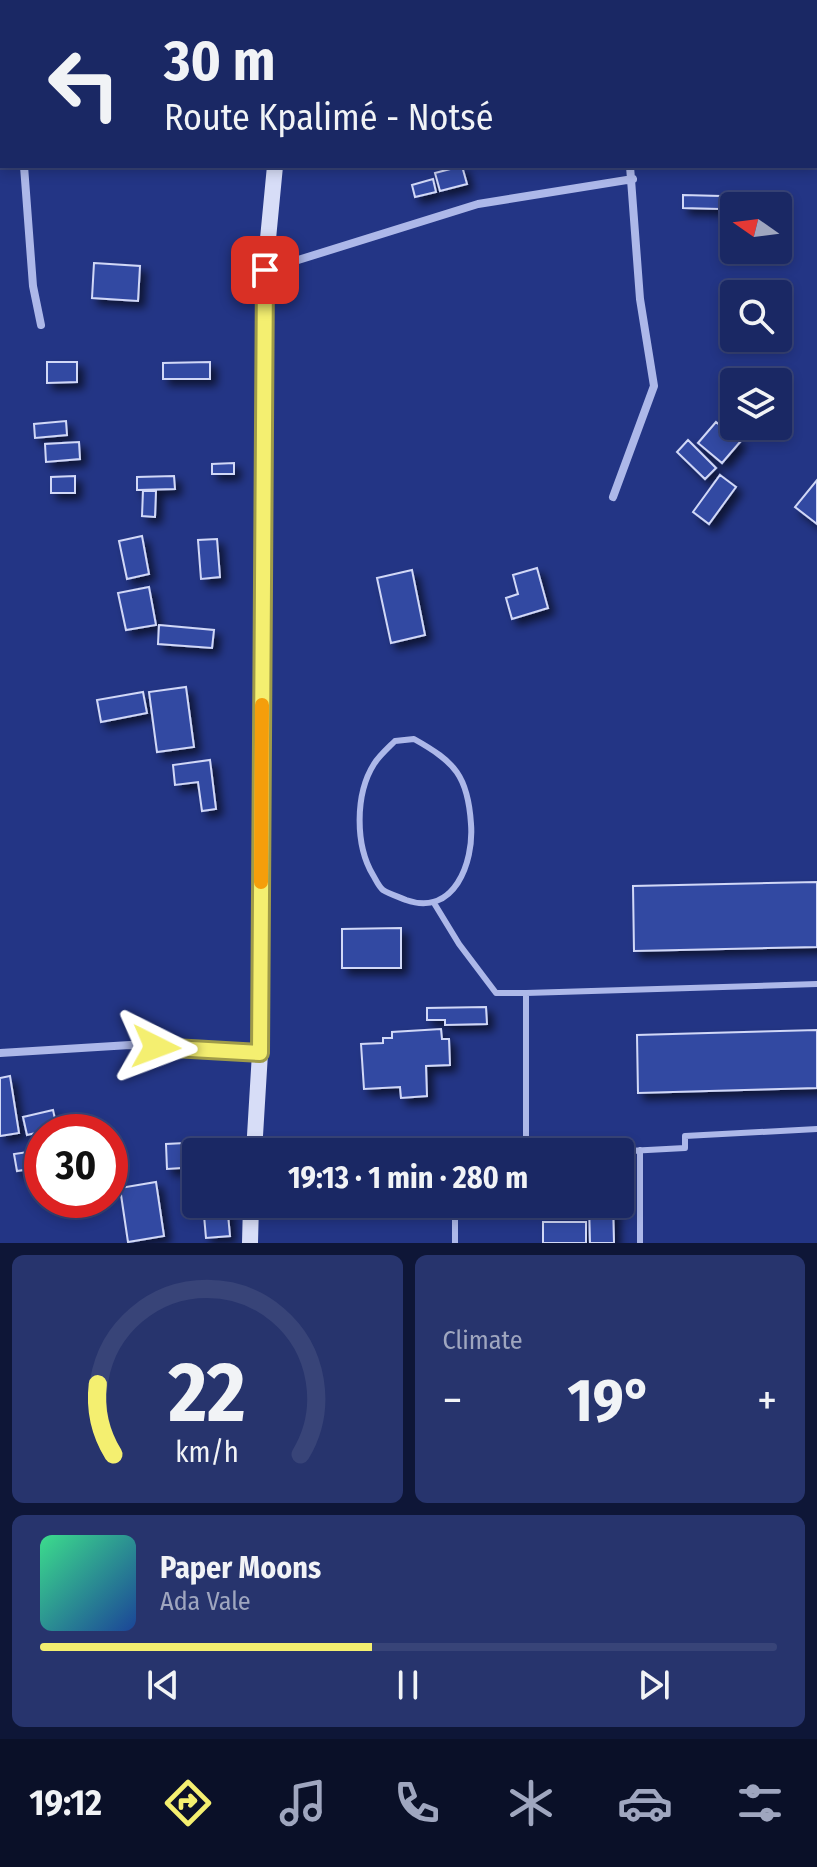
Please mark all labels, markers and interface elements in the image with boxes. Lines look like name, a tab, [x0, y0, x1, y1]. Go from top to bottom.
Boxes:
text: 30 m	[164, 28, 275, 95]
icon: left	[32, 32, 136, 136]
text: Route Kpalimé - Notsé	[164, 96, 493, 140]
north arrow	[720, 192, 792, 264]
map controls	[720, 192, 792, 440]
pin	[231, 236, 299, 304]
icon: arrive	[243, 248, 287, 292]
button: search	[720, 280, 792, 352]
button: layers	[720, 368, 792, 440]
position arrow	[114, 1005, 198, 1089]
speed limit sign: 30	[24, 1114, 128, 1218]
text: 19:13 · 1 min · 280 m	[288, 1160, 528, 1196]
text: Climate	[443, 1325, 523, 1356]
text: 22	[168, 1343, 246, 1443]
text: 19°	[567, 1365, 652, 1437]
text: −	[443, 1374, 462, 1427]
text: +	[757, 1374, 777, 1427]
text: km/h	[175, 1435, 239, 1470]
text: Paper Moons	[160, 1550, 321, 1586]
text: Ada Vale	[160, 1586, 251, 1617]
icon: previous	[141, 1663, 185, 1707]
icon: pause	[386, 1663, 430, 1707]
icon: next	[632, 1663, 676, 1707]
icon: directions	[160, 1775, 216, 1831]
icon: music	[275, 1775, 331, 1831]
icon: phone	[389, 1775, 445, 1831]
icon: climate	[503, 1775, 559, 1831]
icon: car	[617, 1775, 673, 1831]
icon: filters	[732, 1775, 788, 1831]
text: 19:12	[29, 1781, 102, 1825]

